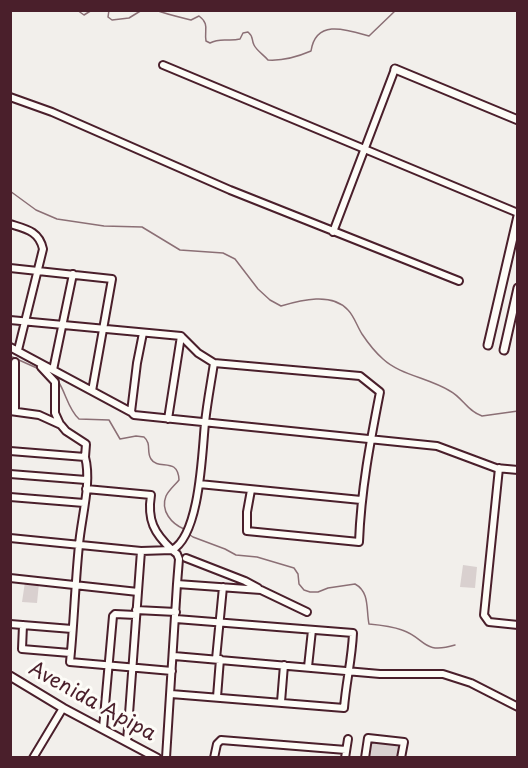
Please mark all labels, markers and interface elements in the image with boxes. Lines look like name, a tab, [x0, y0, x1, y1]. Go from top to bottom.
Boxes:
street label: Avenida Apipa	[24, 657, 160, 747]

